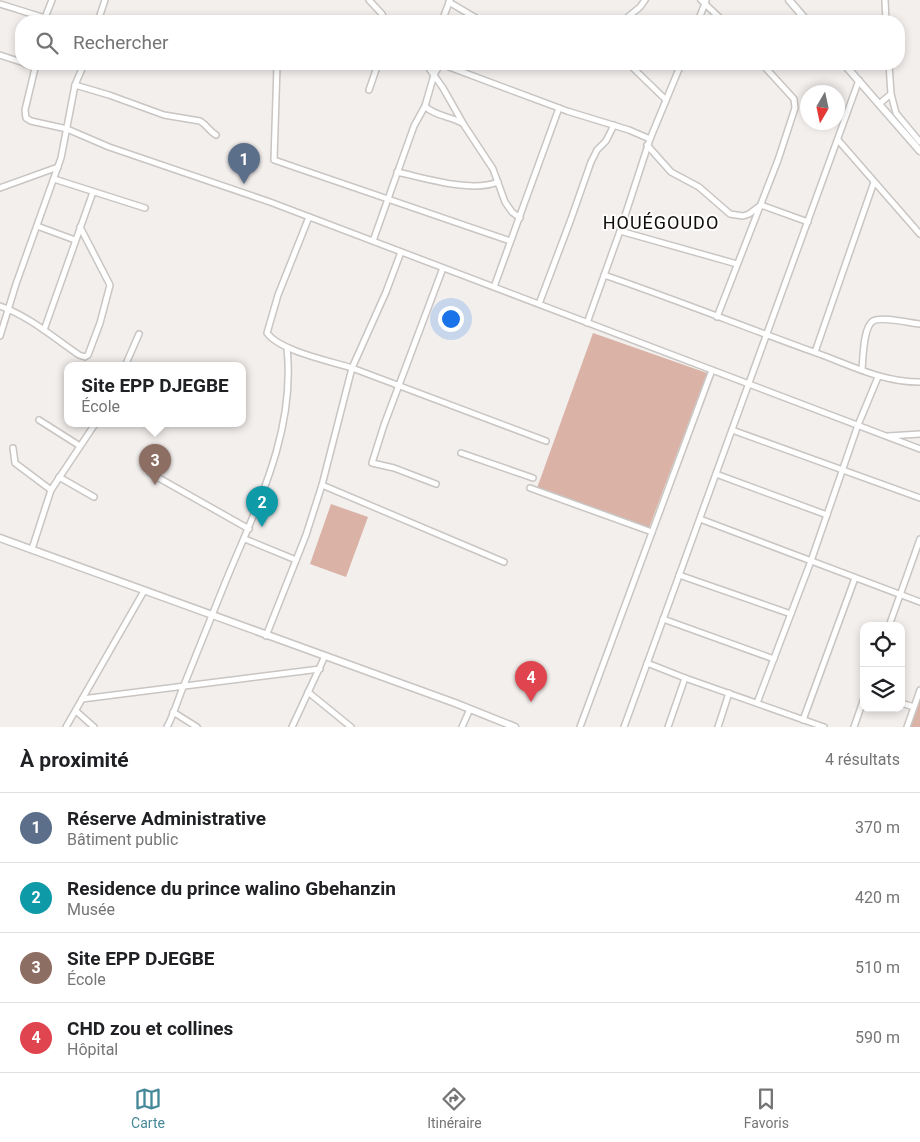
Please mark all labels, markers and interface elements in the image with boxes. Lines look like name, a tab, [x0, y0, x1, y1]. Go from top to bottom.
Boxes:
search box	[15, 15, 905, 70]
icon: search	[33, 29, 61, 57]
text: Rechercher	[73, 31, 168, 54]
north arrow	[800, 85, 845, 130]
pin: 1	[228, 143, 260, 184]
district label: HOUÉGOUDO	[603, 212, 719, 233]
your location	[438, 306, 464, 332]
popup	[64, 362, 246, 427]
text: Site EPP DJEGBE	[81, 374, 229, 397]
text: École	[81, 397, 120, 416]
pin: 3	[139, 444, 171, 485]
pin: 2	[246, 486, 278, 527]
map controls	[860, 622, 905, 712]
button: locate	[860, 622, 905, 667]
pin: 4	[515, 661, 547, 702]
button: layers	[860, 667, 905, 712]
text: À proximité	[20, 748, 129, 772]
text: 4 résultats	[825, 750, 900, 769]
text: Réserve Administrative	[67, 807, 266, 830]
text: 1	[31, 818, 41, 837]
text: 370 m	[855, 818, 900, 837]
text: Bâtiment public	[67, 830, 178, 849]
text: Residence du prince walino Gbehanzin	[67, 877, 396, 900]
text: 2	[31, 888, 41, 907]
text: 420 m	[855, 888, 900, 907]
text: Musée	[67, 900, 115, 919]
text: Site EPP DJEGBE	[67, 947, 214, 970]
text: 3	[31, 958, 41, 977]
text: 510 m	[855, 958, 900, 977]
text: École	[67, 970, 106, 989]
text: CHD zou et collines	[67, 1017, 233, 1040]
text: 4	[31, 1028, 41, 1047]
text: 590 m	[855, 1028, 900, 1047]
text: Hôpital	[67, 1040, 118, 1059]
tab: Carte	[131, 1085, 165, 1131]
tab: Itinéraire	[427, 1085, 482, 1131]
tab: Favoris	[744, 1085, 789, 1131]

